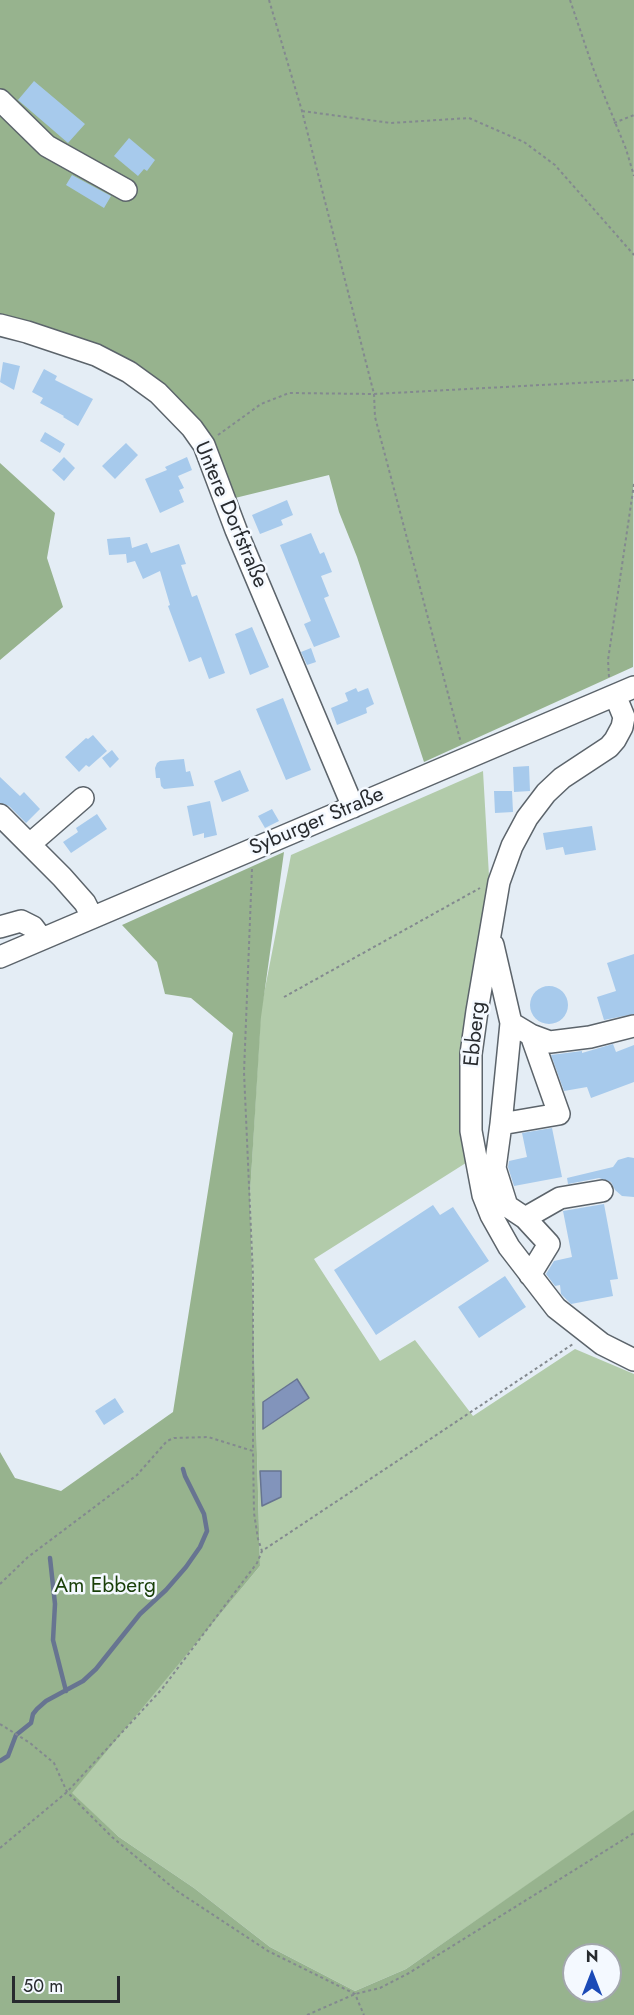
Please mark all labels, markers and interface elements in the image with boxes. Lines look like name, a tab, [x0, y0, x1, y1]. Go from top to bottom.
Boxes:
street label: Untere Dorfstraße	[188, 438, 272, 592]
street label: Syburger Straße	[246, 782, 388, 862]
street label: Ebberg	[460, 1000, 492, 1068]
park label: Am Ebberg	[54, 1574, 156, 1600]
north arrow	[562, 1943, 622, 2003]
text: N	[586, 1945, 598, 1968]
scale bar	[15, 1964, 123, 2002]
text: 50 m	[23, 1973, 63, 1999]

